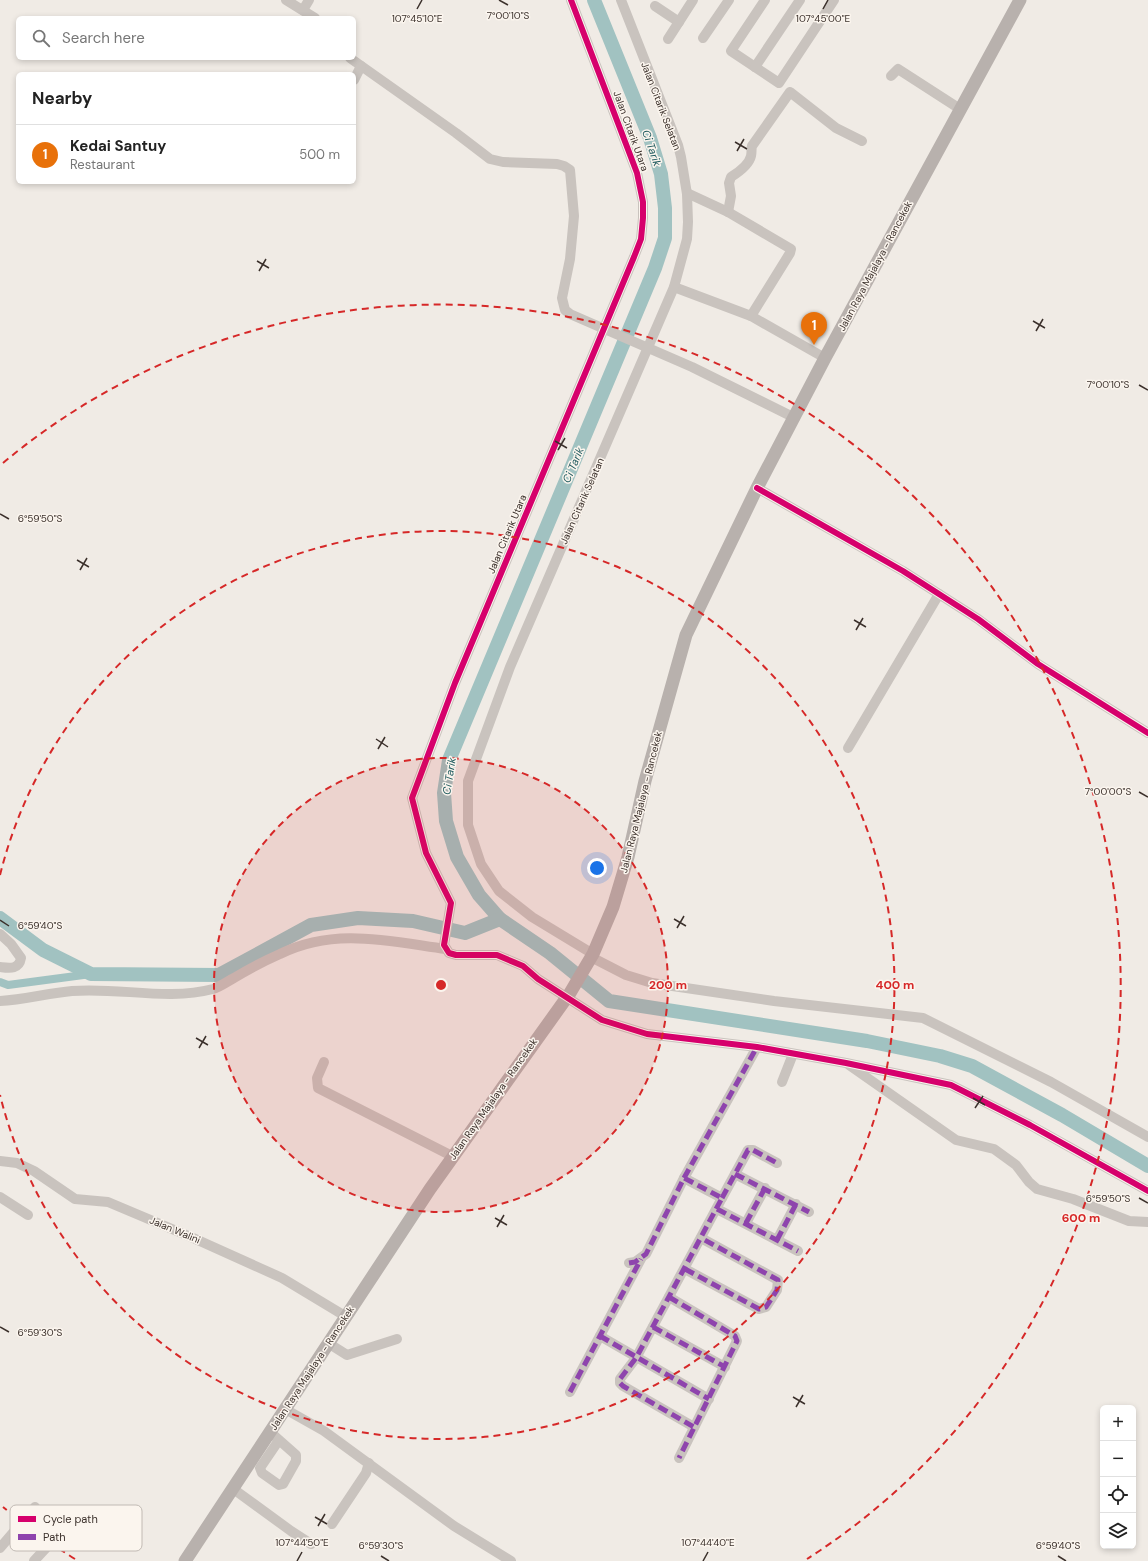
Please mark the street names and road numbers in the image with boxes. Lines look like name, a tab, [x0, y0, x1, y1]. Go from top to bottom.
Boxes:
street label: Jalan Citarik Selatan	[638, 60, 684, 152]
street label: Jalan Citarik Utara	[610, 89, 652, 173]
street label: Jalan Raya Majalaya - Rancekek	[835, 199, 915, 333]
street label: Jalan Citarik Selatan	[557, 455, 607, 546]
street label: Jalan Citarik Utara	[485, 493, 529, 575]
street label: Jalan Raya Majalaya - Rancekek	[617, 730, 665, 874]
street label: Jalan Raya Majalaya - Rancekek	[446, 1036, 540, 1162]
street label: Jalan Walini	[148, 1213, 202, 1247]
street label: Jalan Raya Majalaya - Rancekek	[267, 1303, 357, 1433]

